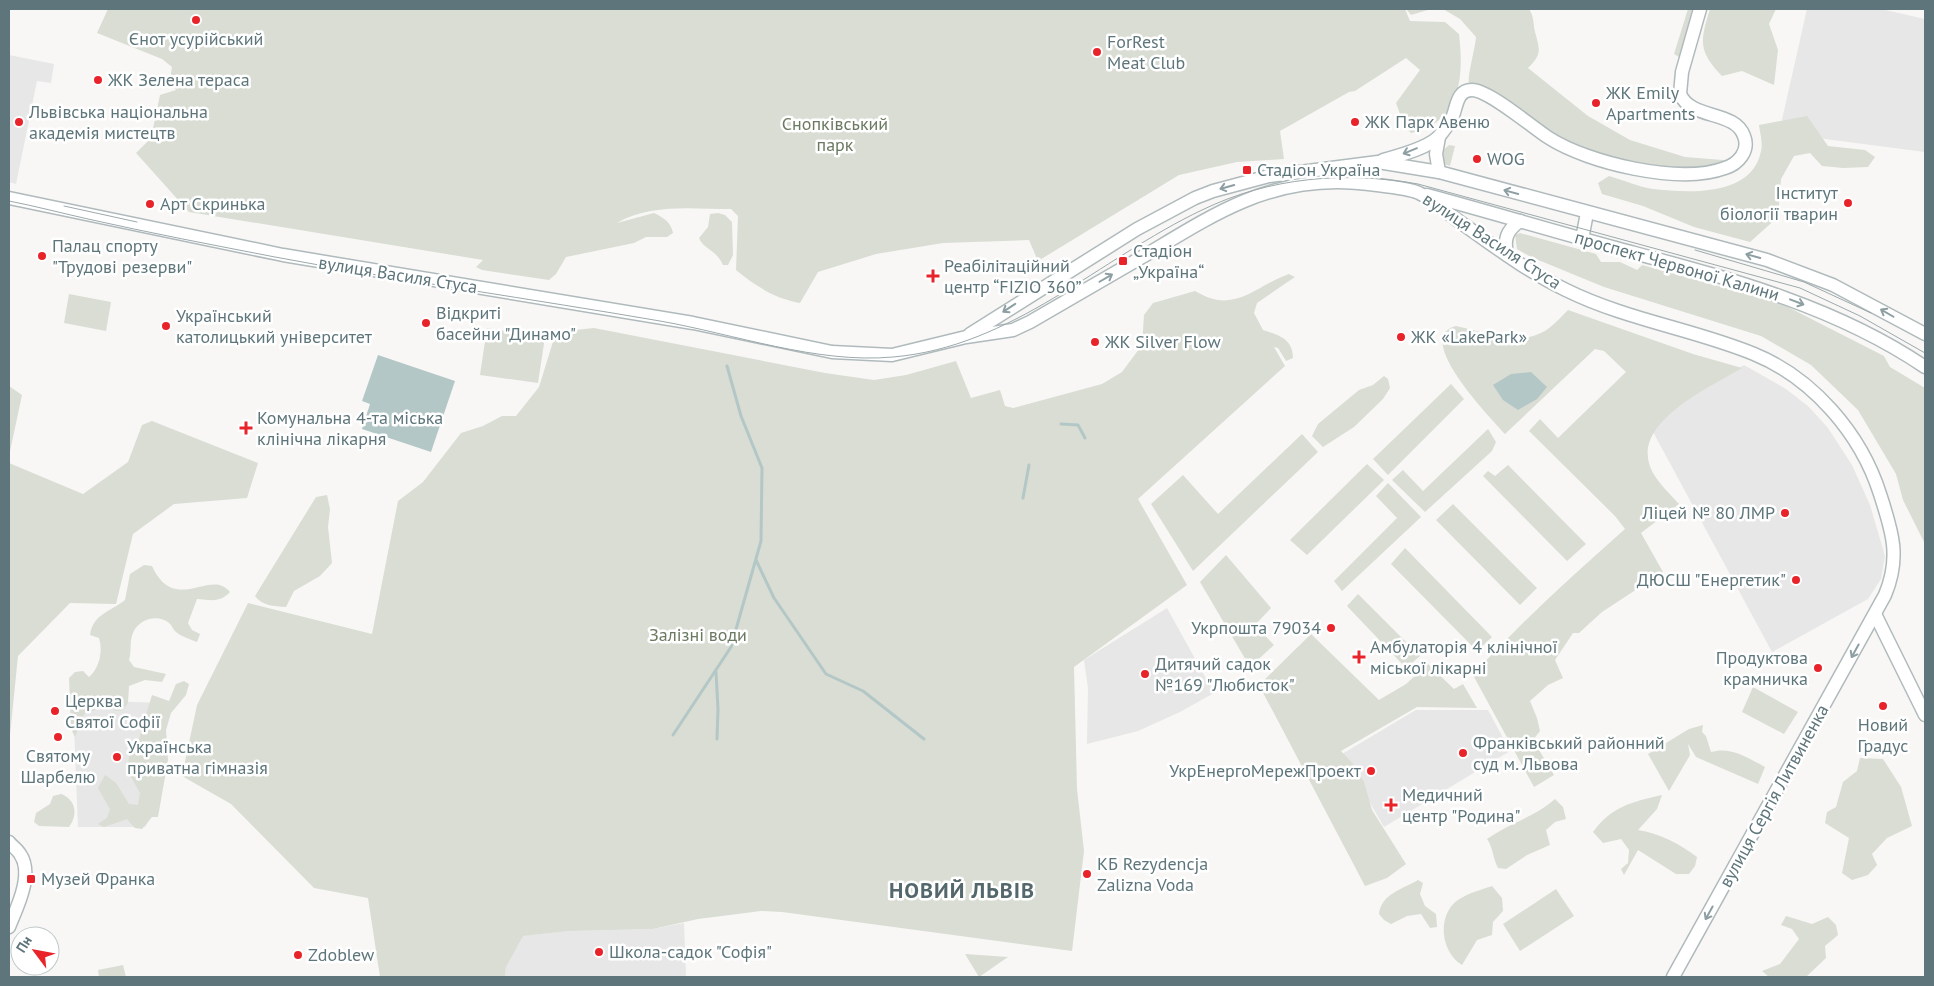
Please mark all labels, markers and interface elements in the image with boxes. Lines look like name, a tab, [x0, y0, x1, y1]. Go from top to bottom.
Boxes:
marker: Єнот усурійський	[190, 14, 202, 26]
place label: Єнот усурійський	[129, 27, 263, 50]
place label: ForRest Meat Club	[1107, 30, 1185, 74]
marker: ForRest Meat Club	[1091, 46, 1103, 58]
place label: ЖК Зелена тераса	[107, 68, 250, 91]
marker: ЖК Зелена тераса	[92, 74, 104, 86]
place label: ЖК Emily Apartments	[1605, 81, 1695, 125]
marker: ЖК Emily Apartments	[1590, 97, 1602, 109]
place label: Львівська національна академія мистецтв	[28, 100, 208, 144]
place label: ЖК Парк Авеню	[1364, 110, 1490, 133]
park label: Снопківський парк	[782, 112, 888, 156]
marker: Львівська національна академія мистецтв	[13, 116, 25, 128]
marker: ЖК Парк Авеню	[1349, 116, 1361, 128]
one-way arrow	[1402, 147, 1418, 156]
place label: WOG	[1487, 147, 1525, 170]
marker: WOG	[1471, 153, 1483, 165]
place label: Стадіон Україна	[1257, 158, 1380, 181]
marker: Стадіон Україна	[1241, 164, 1253, 176]
place label: Інститут біології тварин	[1720, 181, 1839, 225]
one-way arrow	[1219, 182, 1235, 192]
one-way arrow	[1503, 186, 1519, 196]
street label: вулиця Василя Стуса	[1419, 187, 1566, 294]
place label: Арт Скринька	[160, 192, 265, 215]
marker: Інститут біології тварин	[1842, 197, 1854, 209]
marker: Арт Скринька	[144, 198, 156, 210]
street label: проспект Червоної Калини	[1572, 225, 1782, 306]
place label: Палац спорту "Трудові резерви"	[52, 234, 192, 278]
place label: Стадіон „Україна“	[1133, 239, 1204, 283]
marker: Палац спорту "Трудові резерви"	[36, 250, 48, 262]
street label: вулиця Василя Стуса	[317, 251, 479, 298]
one-way arrow	[1746, 251, 1762, 261]
place label: Реабілітаційний центр “FIZIO 360”	[944, 254, 1082, 298]
marker: Стадіон „Україна“	[1117, 255, 1129, 267]
marker: Реабілітаційний центр “FIZIO 360”	[926, 269, 940, 283]
one-way arrow	[1098, 273, 1113, 282]
one-way arrow	[1789, 297, 1804, 307]
place label: Відкриті басейни "Динамо"	[436, 301, 576, 345]
one-way arrow	[1002, 303, 1016, 313]
place label: Український католицький університет	[176, 304, 373, 348]
one-way arrow	[1880, 307, 1895, 317]
marker: Відкриті басейни "Динамо"	[420, 317, 432, 329]
marker: Український католицький університет	[160, 320, 172, 332]
place label: ЖК «LakePark»	[1410, 325, 1527, 348]
place label: ЖК Silver Flow	[1104, 330, 1221, 353]
marker: ЖК «LakePark»	[1395, 331, 1407, 343]
marker: ЖК Silver Flow	[1089, 336, 1101, 348]
place label: Комунальна 4-та міська клінічна лікарня	[257, 406, 443, 450]
marker: Комунальна 4-та міська клінічна лікарня	[239, 421, 253, 435]
place label: Ліцей № 80 ЛМР	[1641, 501, 1775, 524]
marker: Ліцей № 80 ЛМР	[1779, 507, 1791, 519]
place label: ДЮСШ "Енергетик"	[1637, 568, 1786, 591]
marker: ДЮСШ "Енергетик"	[1790, 574, 1802, 586]
place label: Укрпошта 79034	[1191, 616, 1321, 639]
marker: Укрпошта 79034	[1325, 622, 1337, 634]
park label: Залізні води	[649, 623, 747, 646]
place label: Амбулаторія 4 клінічної міської лікарні	[1370, 635, 1558, 679]
one-way arrow	[1850, 643, 1860, 658]
place label: Продуктова крамничка	[1716, 646, 1808, 690]
marker: Амбулаторія 4 клінічної міської лікарні	[1352, 650, 1366, 664]
place label: Дитячий садок №169 "Любисток"	[1155, 652, 1295, 696]
marker: Продуктова крамничка	[1812, 662, 1824, 674]
marker: Дитячий садок №169 "Любисток"	[1139, 668, 1151, 680]
place label: Церква Святої Софії	[65, 689, 161, 733]
street label: вулиця Сергія Литвиненка	[1714, 700, 1833, 891]
marker: Новий Градус	[1877, 700, 1889, 712]
marker: Церква Святої Софії	[49, 705, 61, 717]
place label: Новий Градус	[1858, 713, 1908, 757]
marker: Святому Шарбелю	[52, 731, 64, 743]
place label: Франківський районний суд м. Львова	[1473, 731, 1665, 775]
place label: Українська приватна гімназія	[127, 735, 268, 779]
place label: Святому Шарбелю	[21, 744, 95, 788]
marker: Франківський районний суд м. Львова	[1457, 747, 1469, 759]
marker: Українська приватна гімназія	[111, 751, 123, 763]
place label: УкрЕнергоМережПроект	[1169, 759, 1362, 782]
marker: УкрЕнергоМережПроект	[1365, 765, 1377, 777]
place label: Медичний центр "Родина"	[1402, 783, 1520, 827]
marker: Медичний центр "Родина"	[1384, 798, 1398, 812]
place label: КБ Rezydencja Zalizna Voda	[1097, 852, 1208, 896]
place label: Музей Франка	[41, 867, 155, 890]
marker: КБ Rezydencja Zalizna Voda	[1081, 868, 1093, 880]
marker: Музей Франка	[25, 873, 37, 885]
district label: НОВИЙ ЛЬВІВ	[889, 876, 1035, 904]
one-way arrow	[1704, 905, 1713, 920]
north arrow	[10, 926, 60, 976]
text: Пн	[12, 932, 36, 956]
place label: Школа-садок "Софія"	[609, 940, 772, 963]
place label: Zdoblew	[308, 943, 375, 966]
marker: Школа-садок "Софія"	[593, 946, 605, 958]
marker: Zdoblew	[292, 949, 304, 961]

